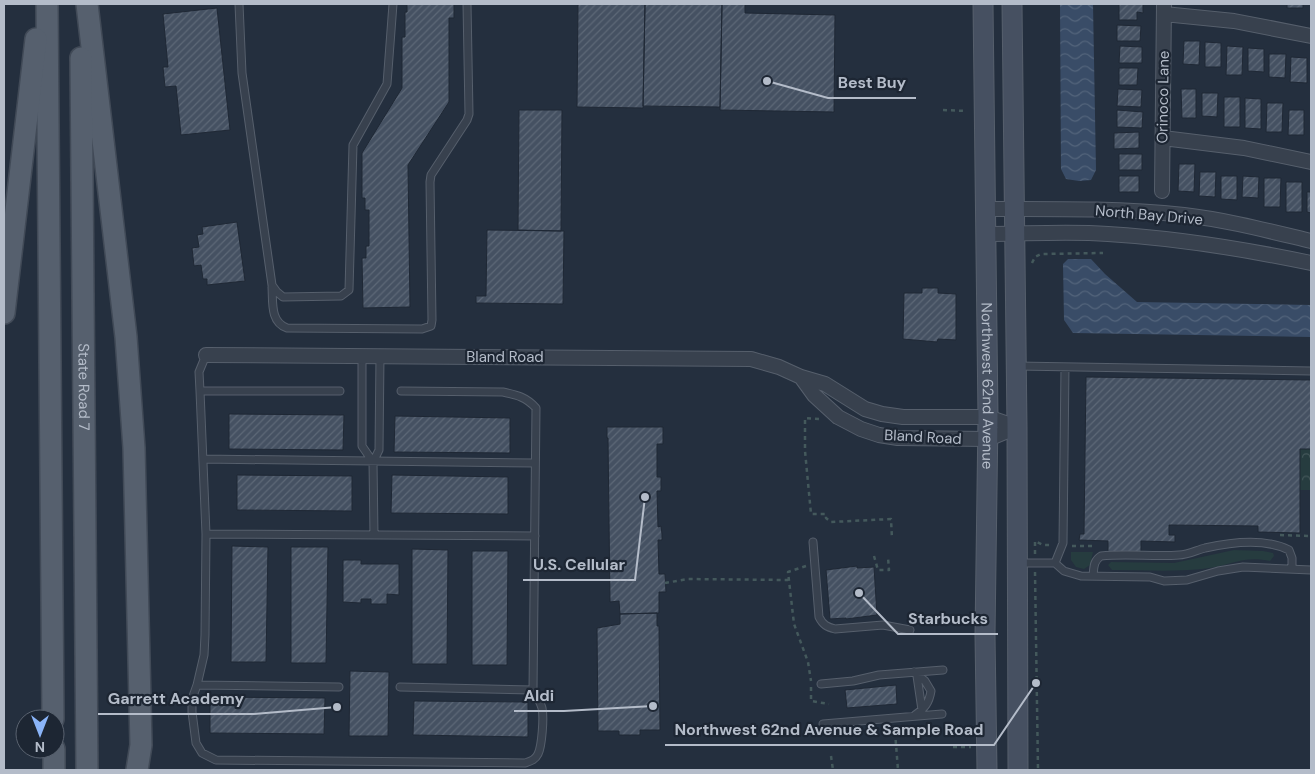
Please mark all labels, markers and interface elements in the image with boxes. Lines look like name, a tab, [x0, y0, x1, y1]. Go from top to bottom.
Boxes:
street label: Orinoco Lane	[1152, 50, 1174, 144]
callout: Best Buy	[828, 67, 916, 98]
text: Best Buy	[838, 72, 907, 93]
street label: North Bay Drive	[1094, 200, 1204, 230]
street label: Northwest 62nd Avenue	[977, 302, 998, 470]
street label: State Road 7	[73, 343, 94, 431]
street label: Bland Road	[466, 347, 544, 367]
street label: Bland Road	[884, 425, 962, 449]
callout: U.S. Cellular	[523, 549, 635, 580]
text: U.S. Cellular	[533, 554, 626, 575]
callout: Starbucks	[898, 603, 998, 634]
text: Starbucks	[908, 608, 988, 629]
callout: Aldi	[514, 680, 564, 711]
callout: Garrett Academy	[98, 683, 254, 714]
text: Aldi	[524, 685, 554, 706]
text: Garrett Academy	[108, 688, 245, 709]
north arrow	[15, 709, 65, 759]
callout: Northwest 62nd Avenue & Sample Road	[665, 714, 994, 745]
text: Northwest 62nd Avenue & Sample Road	[674, 719, 984, 740]
text: N	[35, 738, 45, 756]

